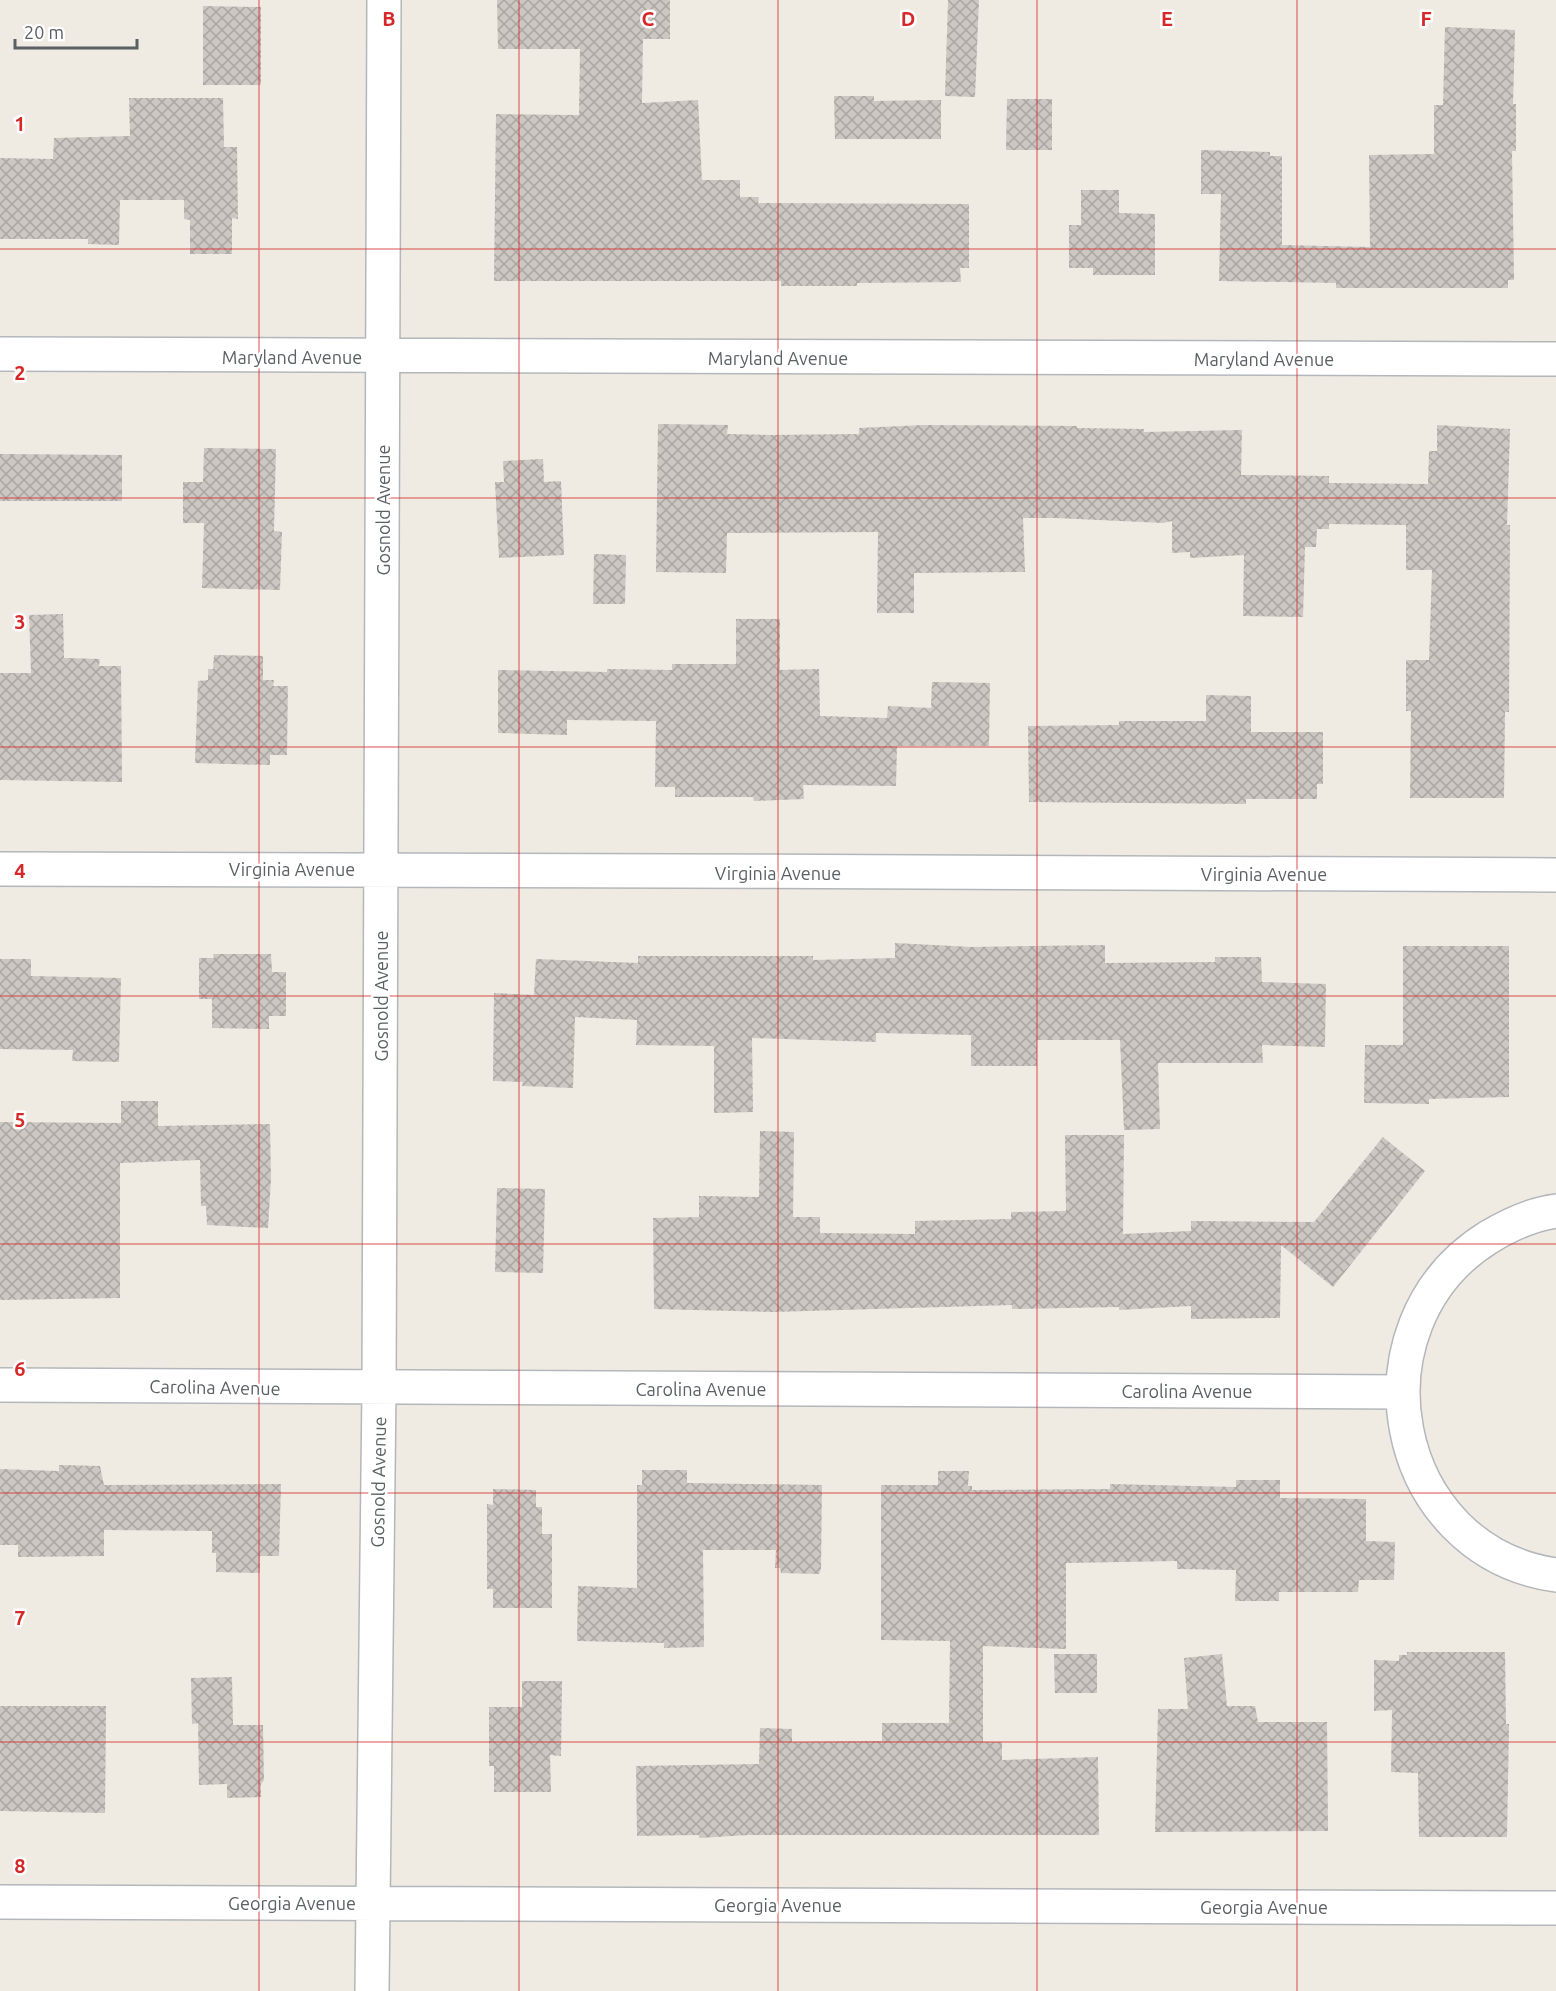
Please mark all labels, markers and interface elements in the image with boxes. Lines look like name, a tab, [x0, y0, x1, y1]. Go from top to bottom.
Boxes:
text: B	[382, 7, 396, 30]
text: C	[642, 7, 655, 30]
text: D	[901, 7, 915, 30]
text: E	[1161, 7, 1173, 30]
text: F	[1420, 7, 1432, 30]
scale bar	[15, 12, 136, 50]
text: 20 m	[24, 22, 64, 42]
text: 1	[14, 112, 26, 135]
street label: Maryland Avenue	[222, 347, 362, 367]
street label: Maryland Avenue	[708, 348, 848, 368]
street label: Maryland Avenue	[1194, 349, 1334, 369]
text: 2	[14, 361, 26, 384]
street label: Gosnold Avenue	[373, 444, 393, 576]
text: 3	[14, 610, 26, 633]
text: 4	[14, 859, 26, 882]
street label: Virginia Avenue	[229, 859, 355, 879]
street label: Virginia Avenue	[715, 863, 841, 883]
street label: Virginia Avenue	[1201, 864, 1327, 884]
street label: Gosnold Avenue	[371, 930, 391, 1062]
text: 5	[14, 1108, 26, 1131]
text: 6	[14, 1357, 26, 1380]
street label: Carolina Avenue	[149, 1376, 281, 1398]
street label: Carolina Avenue	[635, 1379, 767, 1399]
street label: Carolina Avenue	[1121, 1381, 1253, 1401]
street label: Gosnold Avenue	[367, 1416, 389, 1548]
text: 7	[14, 1606, 26, 1629]
text: 8	[14, 1854, 26, 1877]
street label: Georgia Avenue	[228, 1893, 356, 1913]
street label: Georgia Avenue	[714, 1895, 842, 1915]
street label: Georgia Avenue	[1200, 1897, 1328, 1917]

